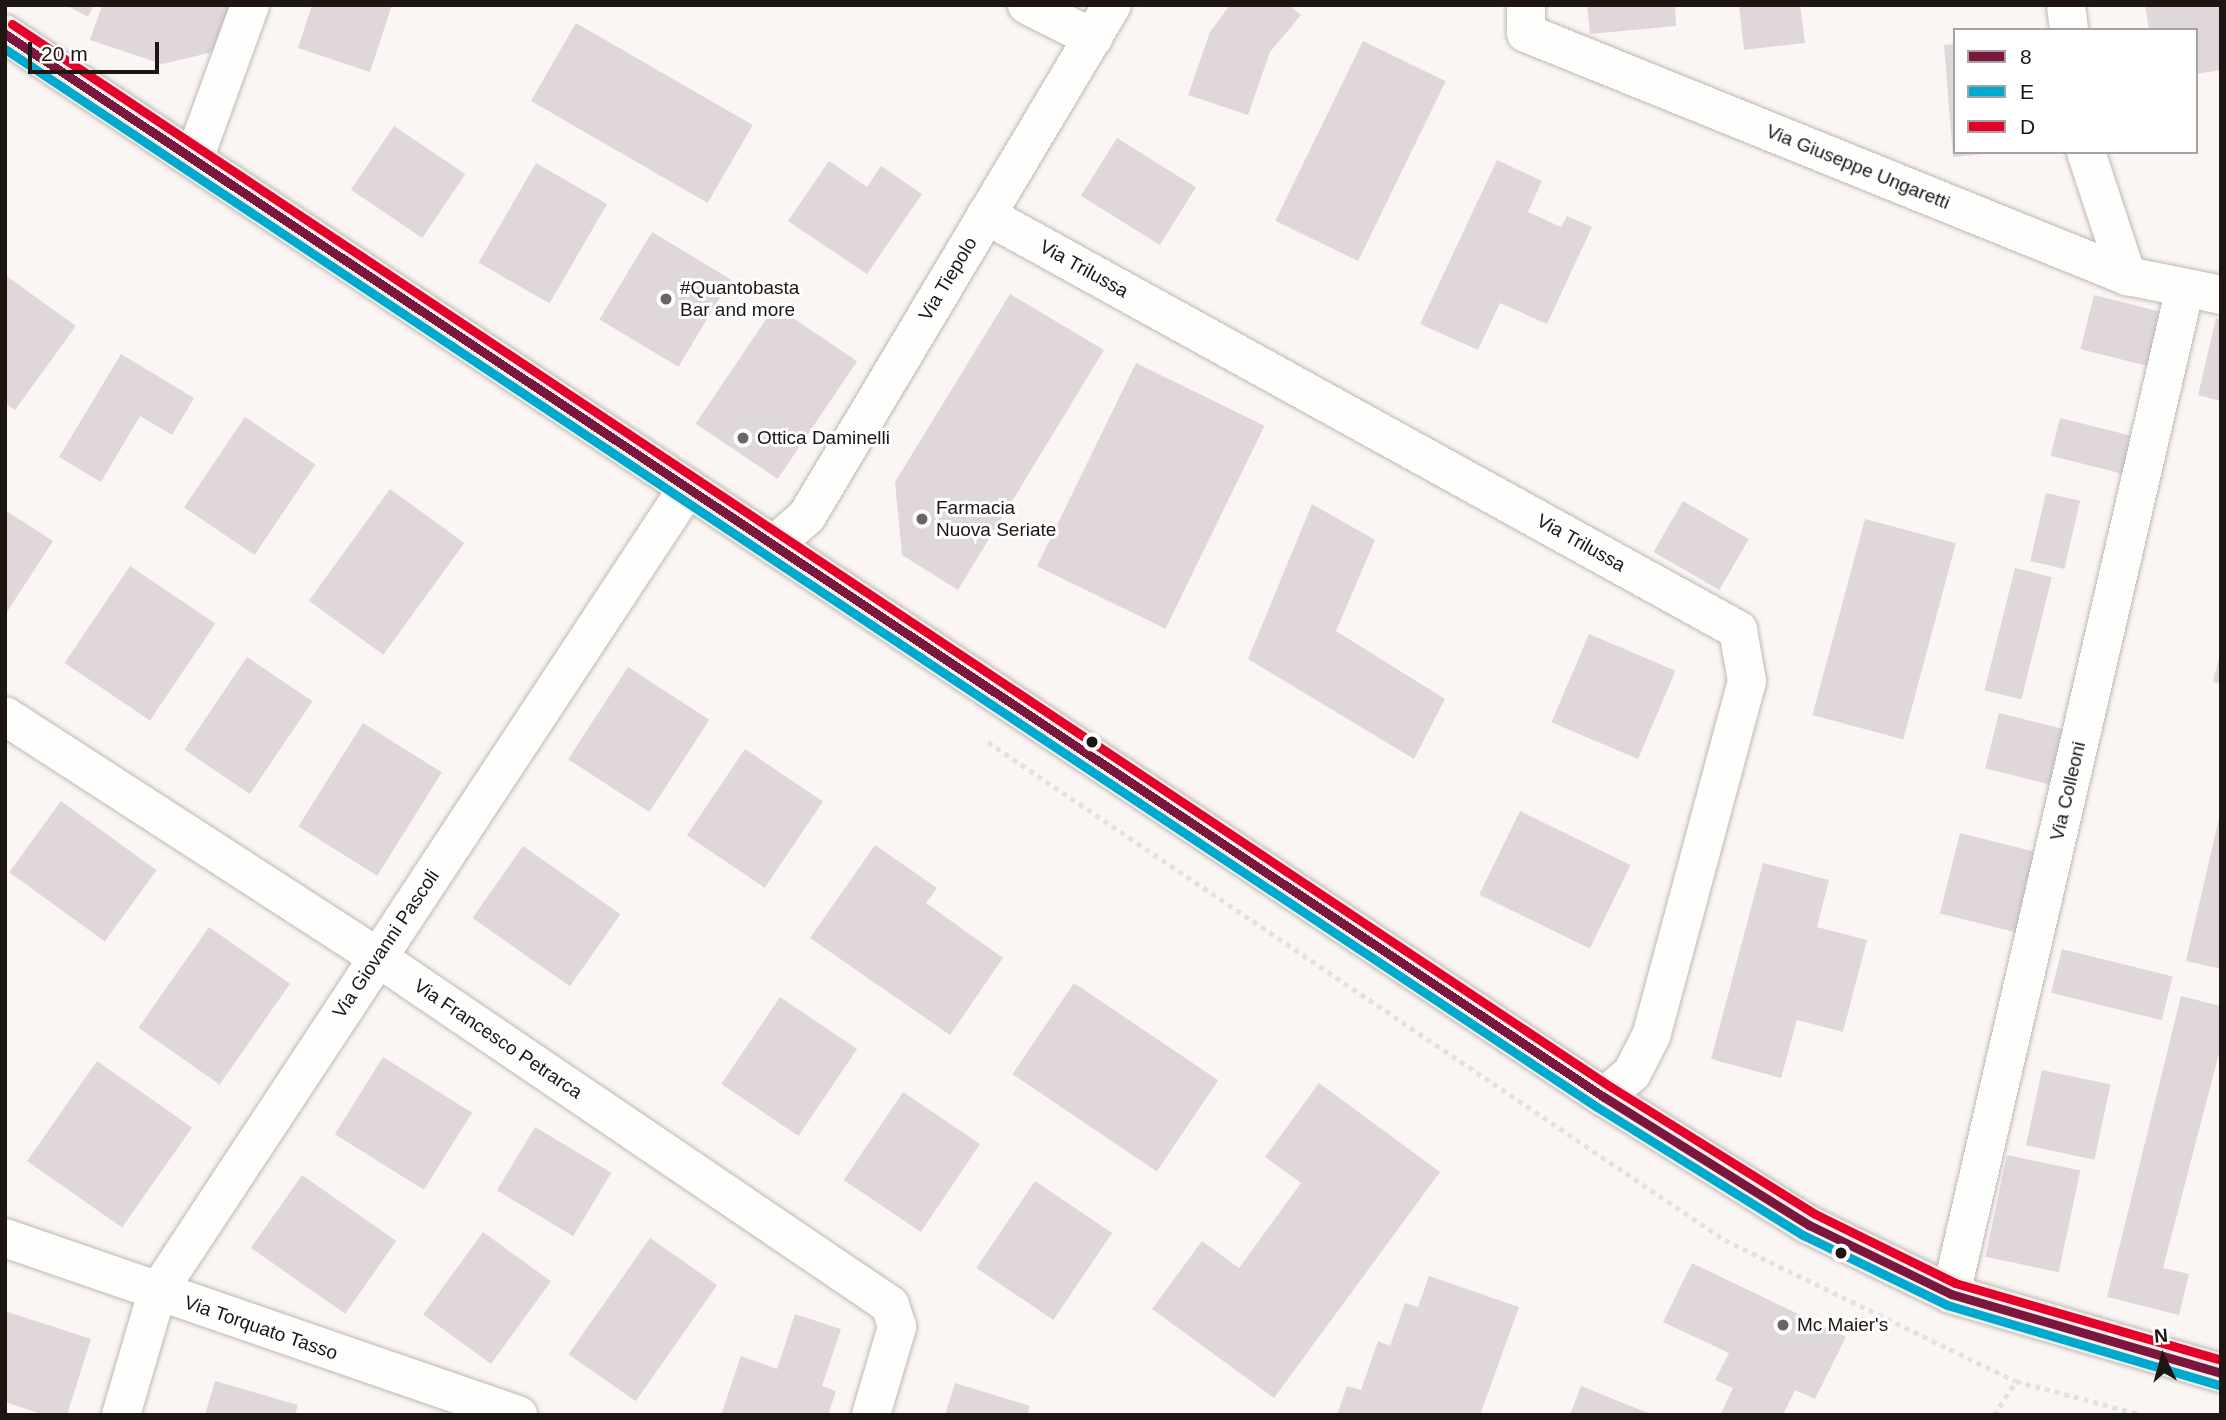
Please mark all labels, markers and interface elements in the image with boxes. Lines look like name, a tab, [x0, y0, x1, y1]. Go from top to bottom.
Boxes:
scale bar	[32, 28, 163, 72]
legend	[1953, 28, 2198, 154]
text: 20 m	[41, 42, 88, 65]
text: 8	[2020, 45, 2032, 68]
text: E	[2020, 80, 2034, 103]
text: D	[2020, 115, 2035, 138]
street label: Via Giuseppe Ungaretti	[1763, 120, 1953, 214]
street label: Via Tiepolo	[914, 233, 982, 325]
street label: Via Trilussa	[1036, 235, 1132, 303]
place label: #Quantobasta Bar and more	[680, 277, 799, 321]
marker: #Quantobasta Bar and more	[658, 291, 674, 307]
place label: Ottica Daminelli	[757, 427, 890, 449]
marker: Ottica Daminelli	[735, 430, 751, 446]
place label: Farmacia Nuova Seriate	[936, 497, 1056, 541]
street label: Via Trilussa	[1533, 509, 1629, 577]
marker: Farmacia Nuova Seriate	[914, 511, 930, 527]
unlabelled marker	[1085, 735, 1099, 749]
street label: Via Colleoni	[2046, 739, 2090, 843]
street label: Via Giovanni Pascoli	[328, 866, 444, 1022]
street label: Via Francesco Petrarca	[409, 974, 587, 1104]
unlabelled marker	[1834, 1246, 1848, 1260]
street label: Via Torquato Tasso	[181, 1291, 341, 1365]
place label: Mc Maier's	[1797, 1314, 1888, 1336]
marker: Mc Maier's	[1775, 1317, 1791, 1333]
north arrow	[2128, 1322, 2198, 1392]
text: N	[2153, 1325, 2169, 1347]

